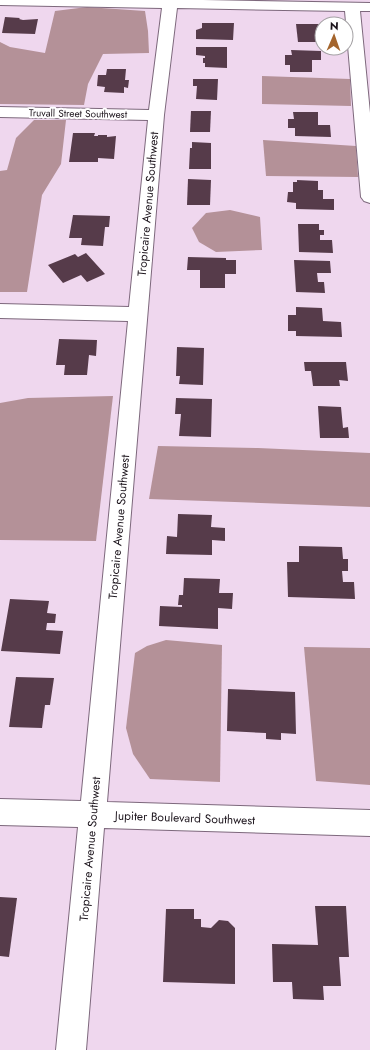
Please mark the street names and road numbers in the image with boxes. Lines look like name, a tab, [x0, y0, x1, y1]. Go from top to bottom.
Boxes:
street label: Truvall Street Southwest	[29, 105, 128, 122]
street label: Tropicaire Avenue Southwest	[133, 131, 163, 277]
street label: Tropicaire Avenue Southwest	[104, 454, 134, 600]
street label: Tropicaire Avenue Southwest	[75, 776, 105, 922]
street label: Jupiter Boulevard Southwest	[113, 806, 256, 829]

